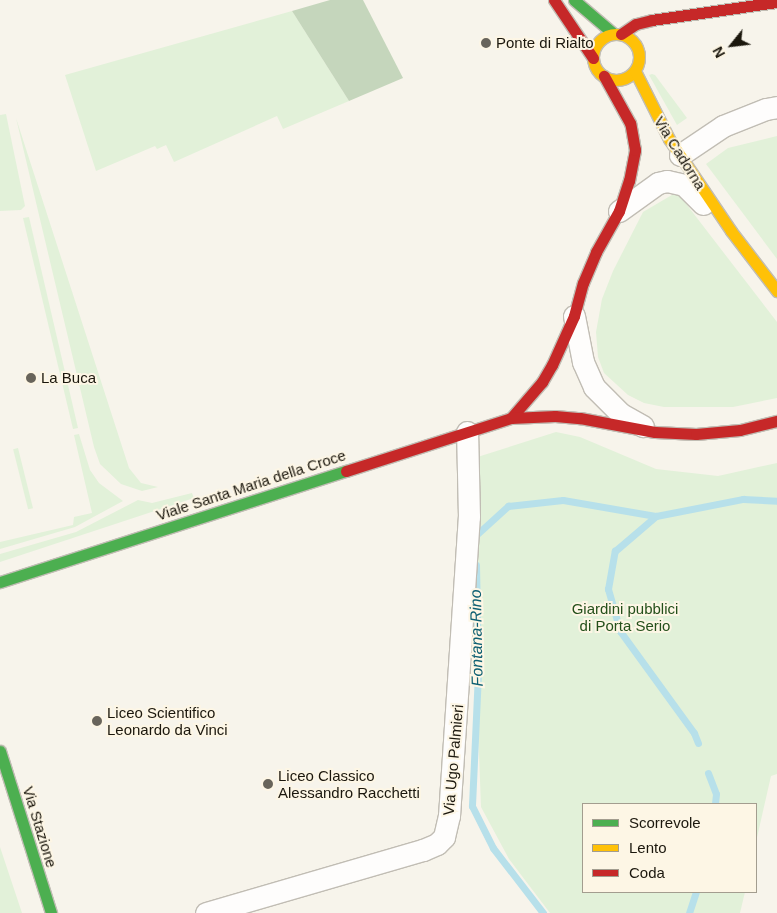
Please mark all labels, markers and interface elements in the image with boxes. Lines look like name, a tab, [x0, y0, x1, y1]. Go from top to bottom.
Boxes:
north arrow	[707, 20, 757, 70]
place label: Ponte di Rialto	[496, 34, 594, 52]
marker: Ponte di Rialto	[480, 37, 492, 49]
text: N	[709, 44, 728, 61]
street label: Via Cadorna	[650, 113, 710, 193]
place label: La Buca	[41, 369, 96, 387]
marker: La Buca	[25, 372, 37, 384]
street label: Viale Santa Maria della Croce	[154, 446, 348, 524]
water label: Fontana-Rino	[467, 589, 487, 687]
park label: Giardini pubblici di Porta Serio	[572, 599, 678, 634]
place label: Liceo Scientifico Leonardo da Vinci	[107, 703, 228, 738]
street label: Via Ugo Palmieri	[439, 704, 467, 816]
marker: Liceo Scientifico Leonardo da Vinci	[91, 715, 103, 727]
place label: Liceo Classico Alessandro Racchetti	[278, 766, 420, 801]
marker: Liceo Classico Alessandro Racchetti	[262, 778, 274, 790]
street label: Via Stazione	[19, 784, 61, 870]
legend	[582, 803, 757, 893]
text: Scorrevole	[629, 814, 701, 831]
text: Lento	[629, 839, 667, 856]
text: Coda	[629, 864, 665, 881]

